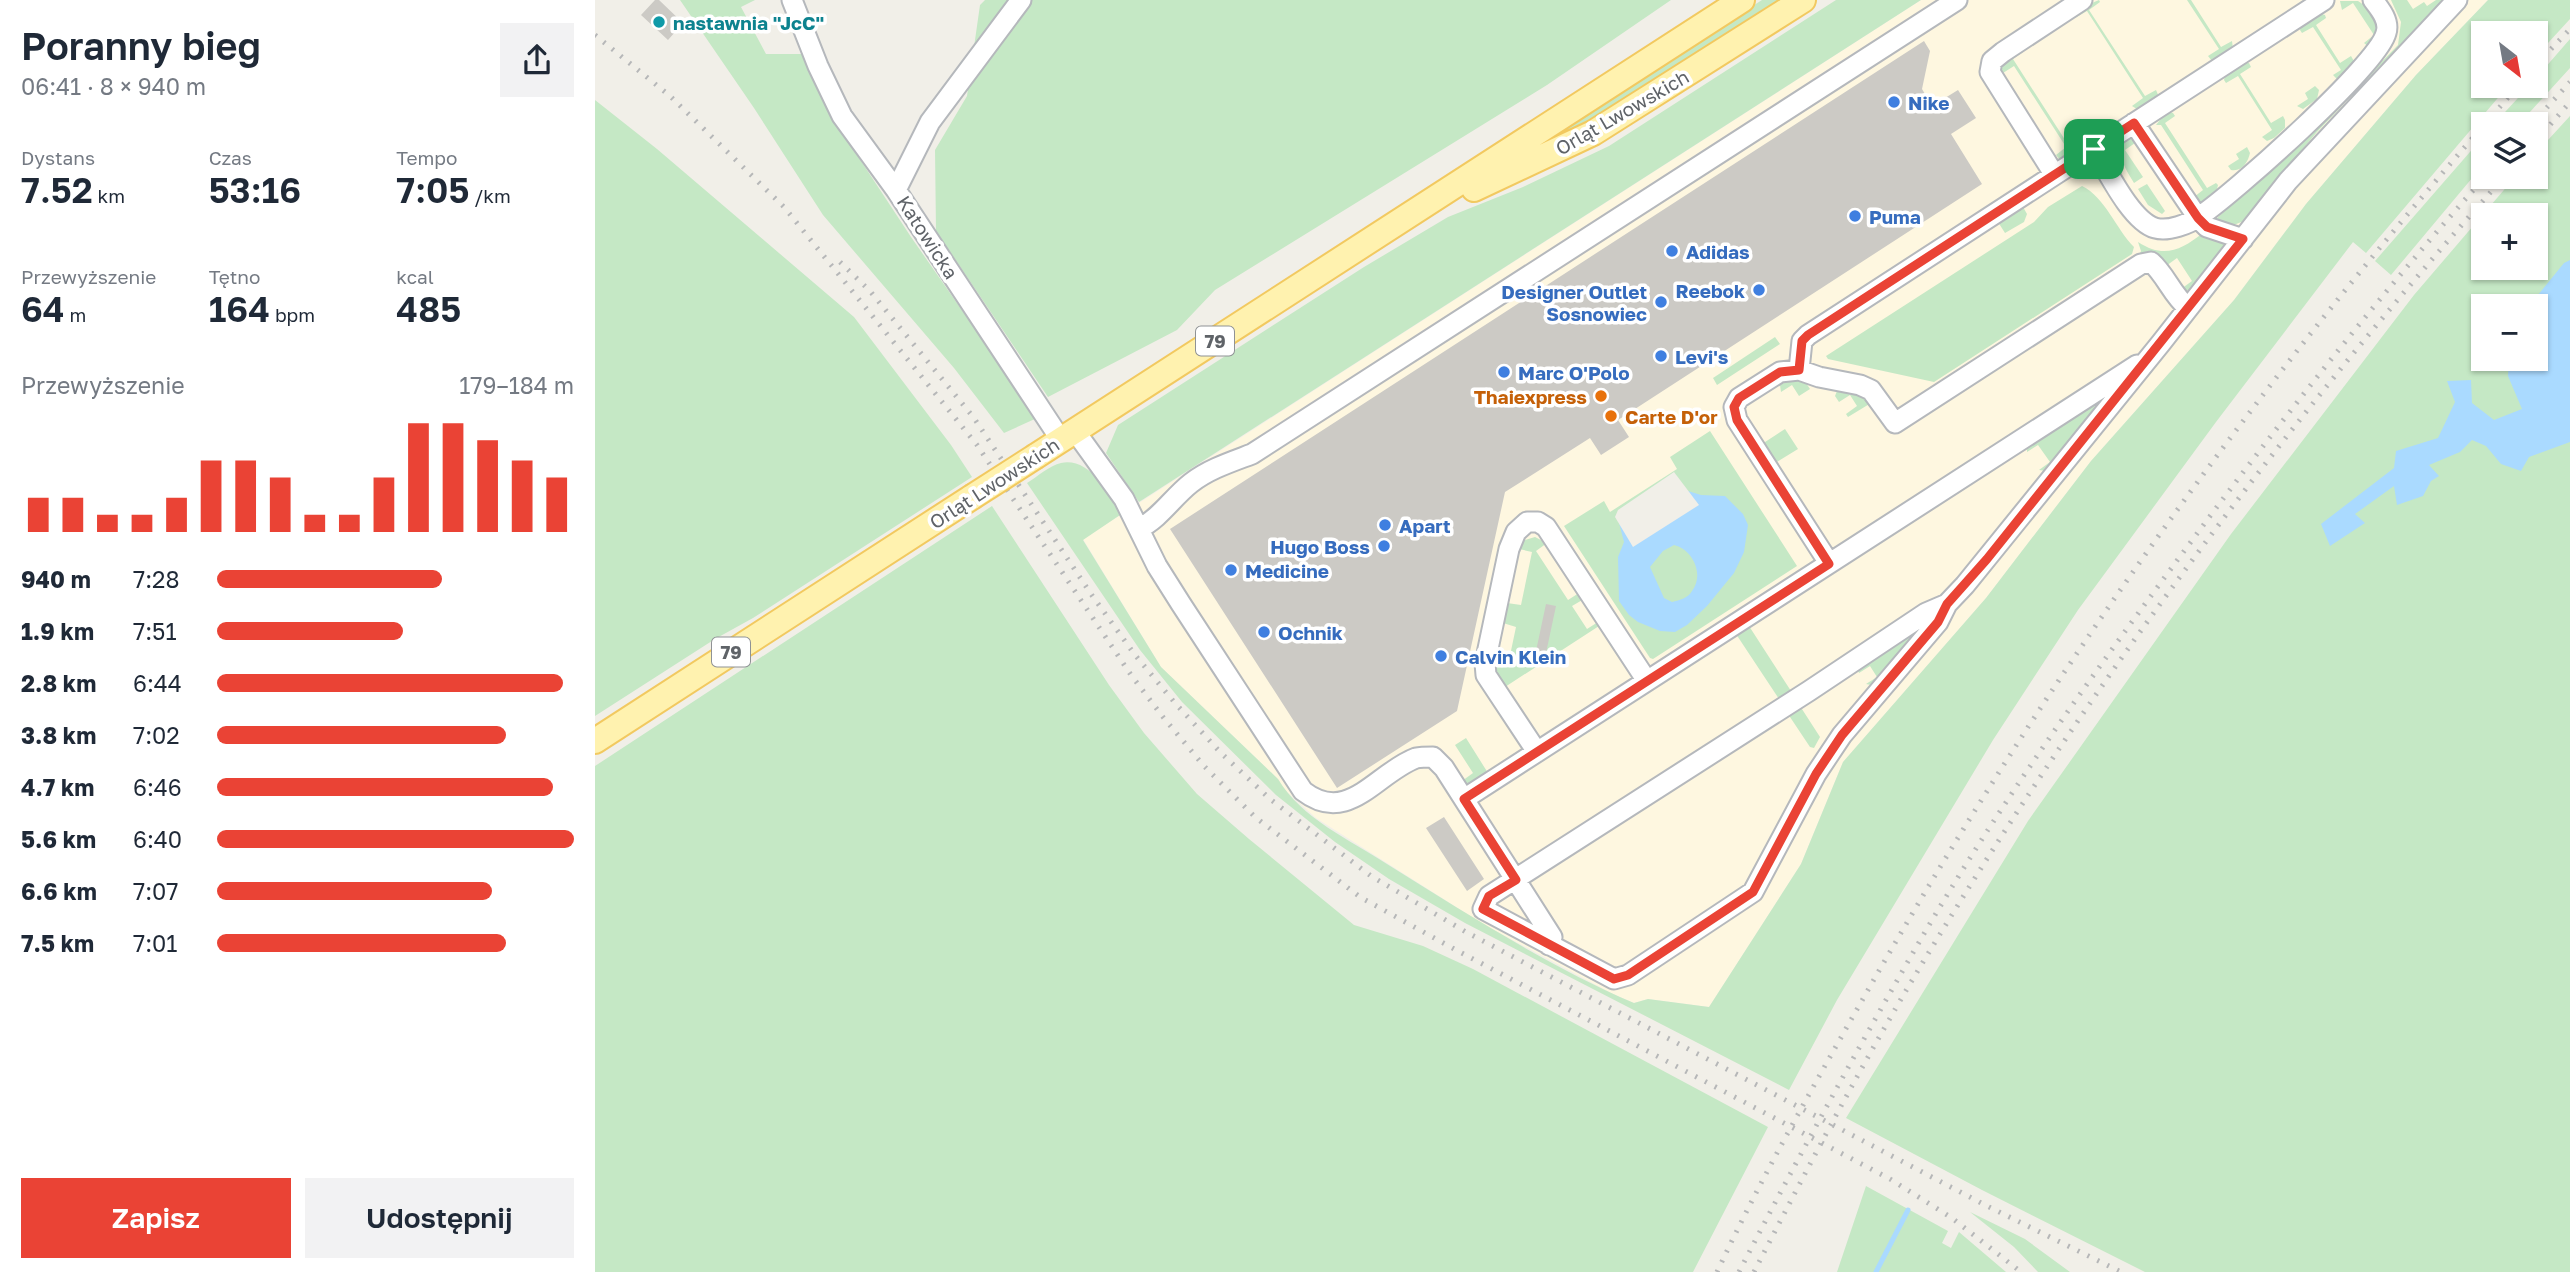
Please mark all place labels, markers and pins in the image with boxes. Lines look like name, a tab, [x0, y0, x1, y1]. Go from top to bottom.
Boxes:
place label: nastawnia "JcC"	[673, 11, 824, 34]
marker: nastawnia "JcC"	[651, 14, 667, 30]
place label: Nike	[1908, 91, 1950, 114]
marker: Nike	[1886, 94, 1902, 110]
pin	[2064, 119, 2124, 179]
place label: Puma	[1869, 205, 1921, 228]
marker: Puma	[1847, 208, 1863, 224]
place label: Adidas	[1686, 240, 1750, 263]
marker: Adidas	[1664, 243, 1680, 259]
place label: Reebok	[1676, 279, 1745, 302]
place label: Designer Outlet Sosnowiec	[1501, 280, 1647, 325]
marker: Reebok	[1751, 282, 1767, 298]
marker: Designer Outlet Sosnowiec	[1653, 294, 1669, 310]
place label: Levi's	[1675, 345, 1729, 368]
marker: Levi's	[1653, 348, 1669, 364]
place label: Marc O'Polo	[1518, 361, 1630, 384]
marker: Marc O'Polo	[1496, 364, 1512, 380]
place label: Thaiexpress	[1474, 385, 1587, 408]
marker: Thaiexpress	[1593, 388, 1609, 404]
place label: Carte D'or	[1625, 405, 1718, 428]
marker: Carte D'or	[1603, 408, 1619, 424]
place label: Apart	[1399, 514, 1451, 537]
marker: Apart	[1377, 517, 1393, 533]
place label: Hugo Boss	[1270, 535, 1370, 558]
marker: Hugo Boss	[1376, 538, 1392, 554]
place label: Medicine	[1245, 559, 1329, 582]
marker: Medicine	[1223, 562, 1239, 578]
place label: Ochnik	[1278, 621, 1343, 644]
marker: Ochnik	[1256, 624, 1272, 640]
place label: Calvin Klein	[1455, 645, 1566, 668]
marker: Calvin Klein	[1433, 648, 1449, 664]

